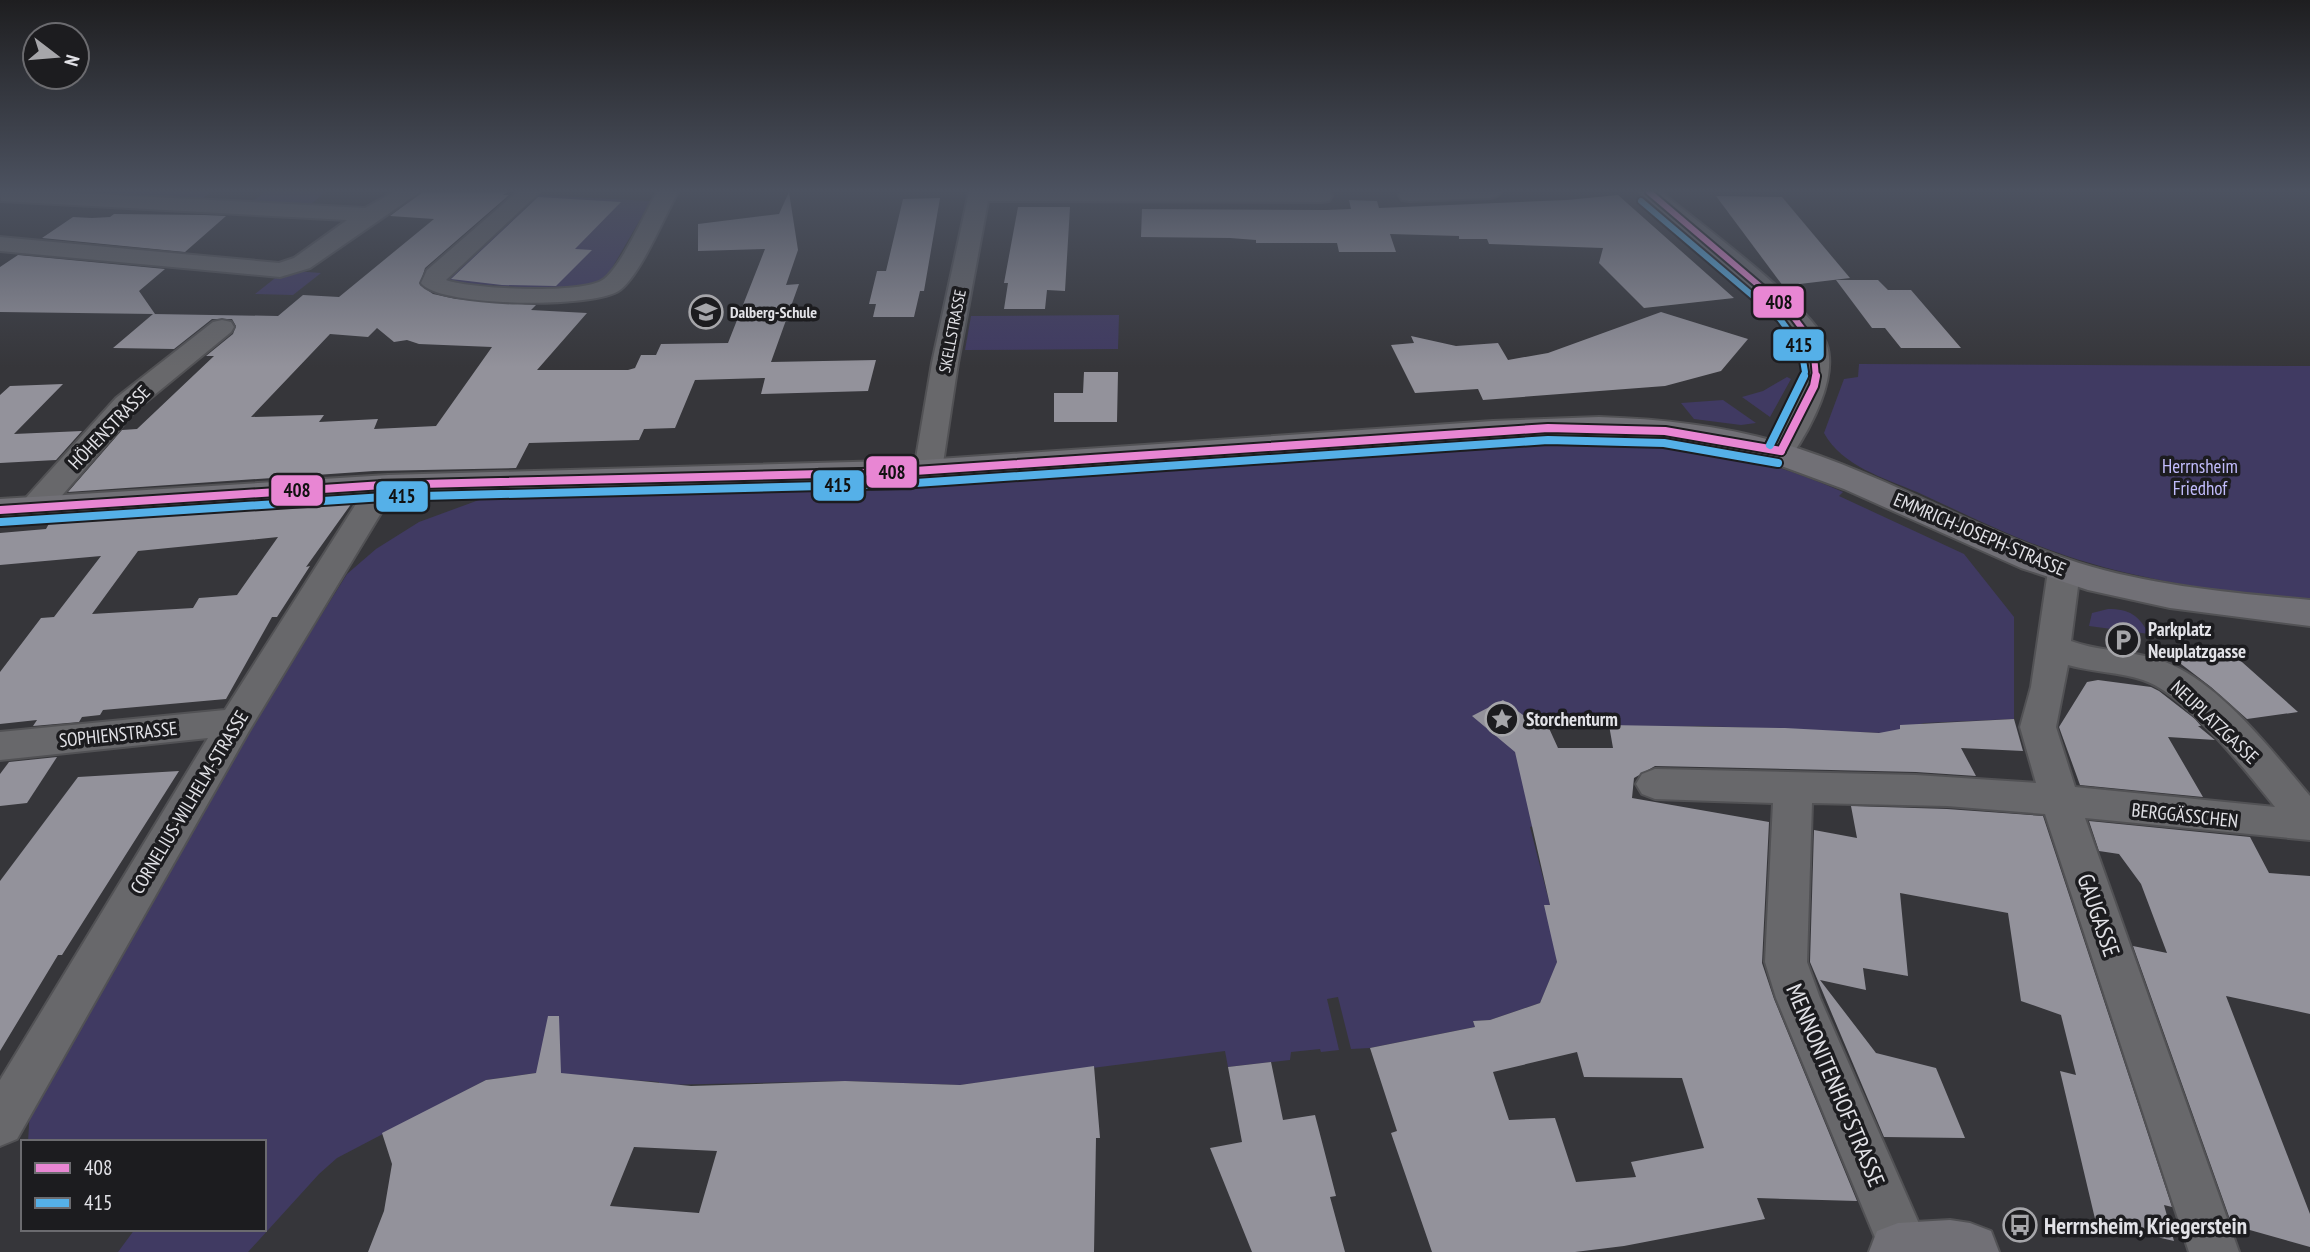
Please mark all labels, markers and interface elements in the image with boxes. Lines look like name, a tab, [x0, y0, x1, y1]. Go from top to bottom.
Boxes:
north arrow	[21, 21, 91, 91]
text: N	[59, 52, 85, 69]
line badge: 408	[1752, 285, 1805, 319]
street label: SKELLSTRASSE	[934, 288, 970, 374]
text: 408	[1765, 290, 1793, 314]
school or university icon: Dalberg-Schule	[687, 293, 725, 331]
place label: Dalberg-Schule	[730, 302, 817, 322]
line badge: 415	[1772, 328, 1825, 362]
text: 415	[1785, 333, 1813, 357]
street label: HÖHENSTRASSE	[63, 380, 155, 474]
park label: Herrnsheim Friedhof	[2162, 454, 2238, 500]
line badge: 408	[865, 455, 918, 489]
text: 408	[878, 460, 906, 484]
line badge: 415	[812, 469, 865, 502]
text: 415	[824, 473, 852, 497]
line badge: 408	[270, 474, 324, 507]
text: 408	[283, 478, 311, 502]
line badge: 415	[375, 480, 429, 513]
text: 415	[388, 484, 416, 508]
street label: EMMRICH-JOSEPH-STRASSE	[1890, 487, 2070, 581]
place label: Parkplatz Neuplatzgasse	[2148, 617, 2246, 663]
parking icon: Parkplatz Neuplatzgasse	[2104, 621, 2142, 659]
street label: NEUPLATZGASSE	[2166, 675, 2264, 769]
place icon: Storchenturm	[1483, 700, 1521, 738]
street label: CORNELIUS-WILHELM-STRASSE	[125, 706, 253, 898]
place label: Storchenturm	[1526, 707, 1618, 731]
street label: SOPHIENSTRASSE	[58, 716, 178, 752]
street label: BERGGÄSSCHEN	[2131, 797, 2239, 833]
street label: GAUGASSE	[2071, 870, 2127, 960]
street label: MENNONITENHOFSTRASSE	[1780, 979, 1892, 1191]
legend	[21, 1140, 266, 1231]
text: 408	[84, 1154, 112, 1181]
text: 415	[84, 1189, 112, 1216]
bus stop icon: Herrnsheim, Kriegerstein	[2001, 1206, 2039, 1244]
place label: Herrnsheim, Kriegerstein	[2044, 1211, 2247, 1240]

